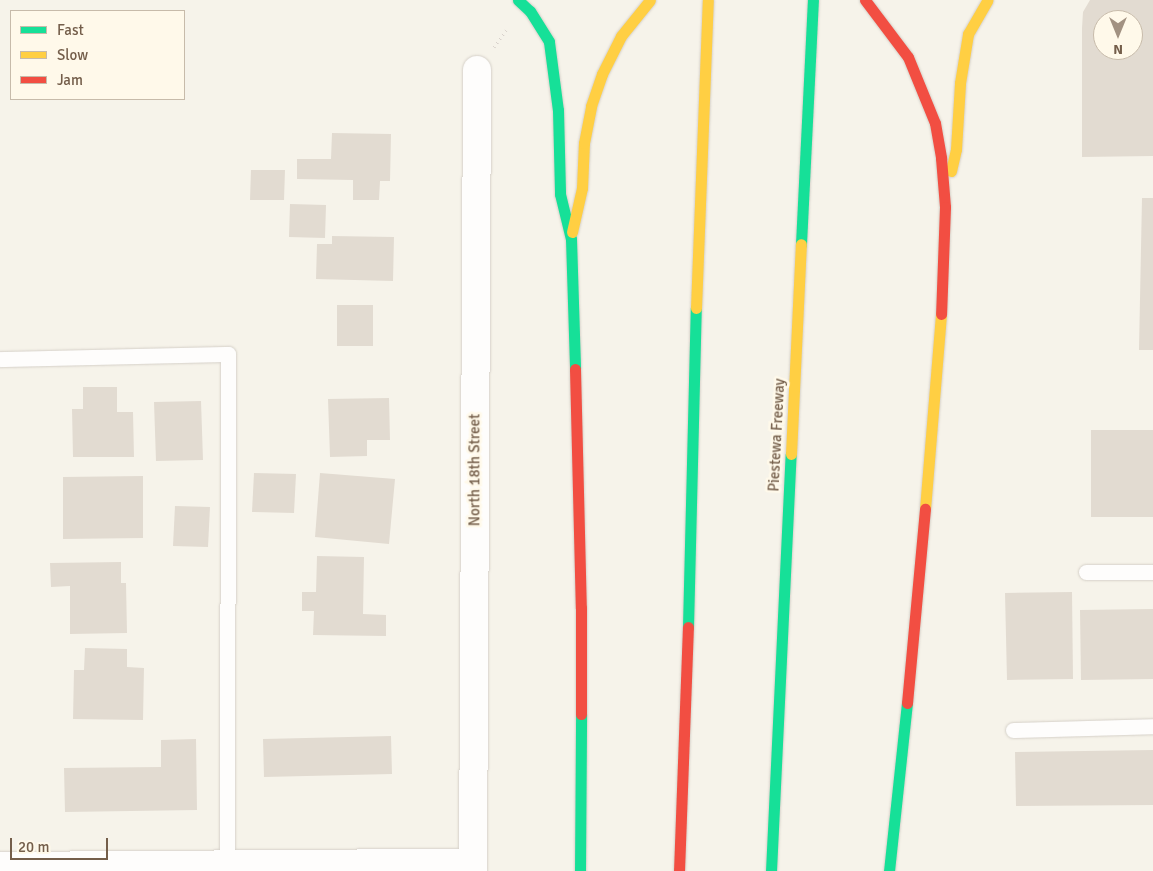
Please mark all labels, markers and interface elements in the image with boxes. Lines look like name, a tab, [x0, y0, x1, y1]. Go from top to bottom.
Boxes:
legend	[10, 10, 185, 100]
north arrow	[1093, 10, 1143, 60]
text: Fast	[57, 21, 84, 39]
text: N	[1113, 41, 1123, 58]
text: Slow	[57, 46, 88, 64]
text: Jam	[57, 71, 83, 89]
street label: Piestewa Freeway	[765, 378, 789, 492]
street label: North 18th Street	[466, 414, 484, 526]
scale bar	[12, 828, 110, 860]
text: 20 m	[18, 838, 49, 856]

